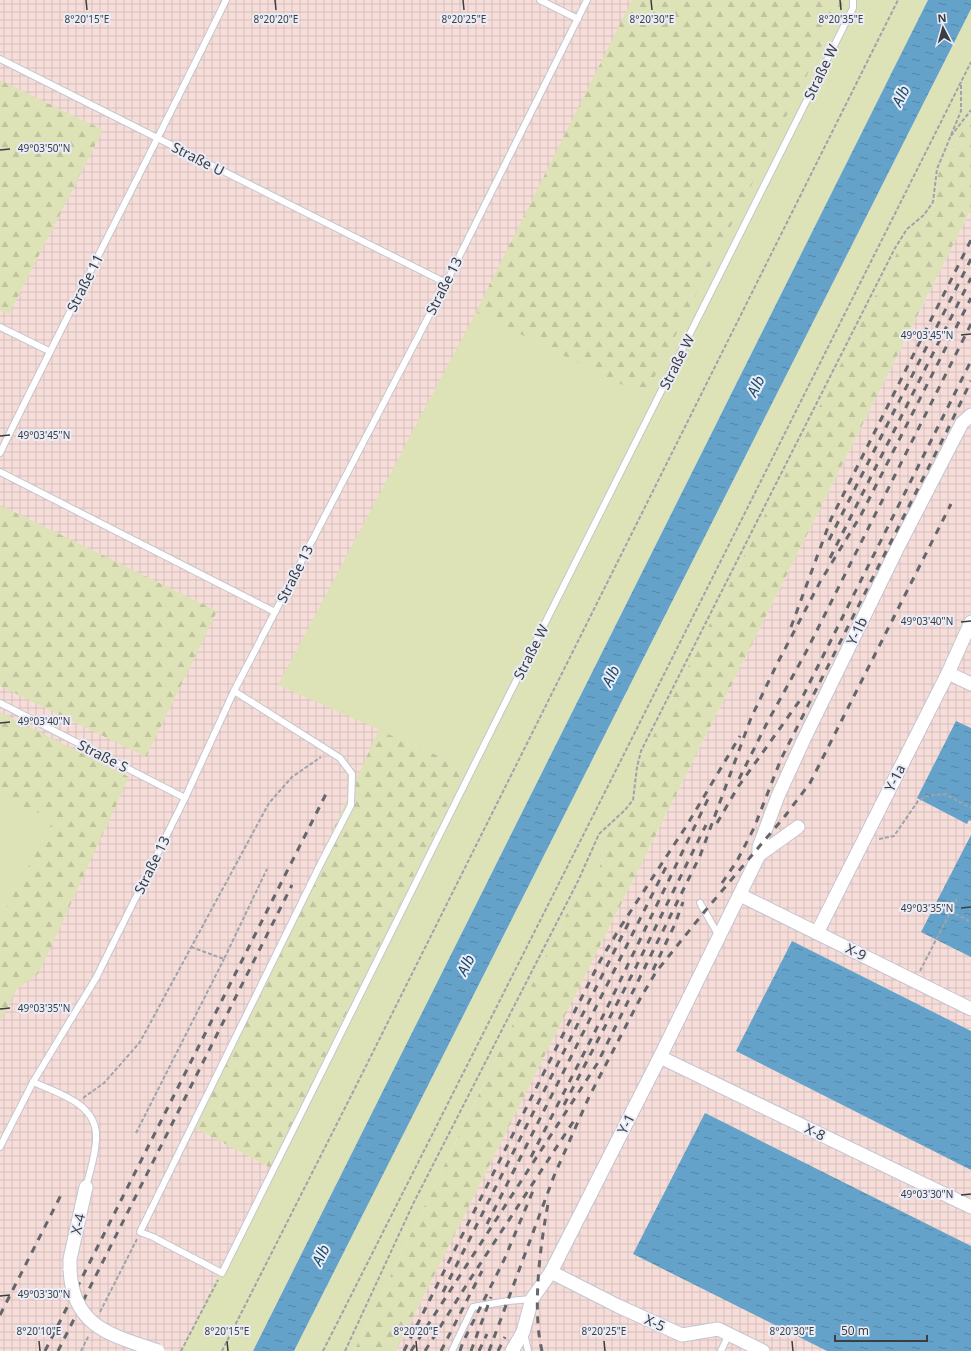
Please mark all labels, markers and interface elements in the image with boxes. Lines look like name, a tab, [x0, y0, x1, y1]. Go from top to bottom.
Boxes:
north arrow	[923, 8, 963, 48]
text: N	[937, 10, 947, 25]
text: 8°20'15"E	[65, 12, 109, 26]
text: 8°20'20"E	[254, 12, 298, 26]
text: 8°20'25"E	[442, 12, 486, 26]
text: 8°20'30"E	[630, 12, 674, 26]
text: 8°20'35"E	[819, 12, 863, 26]
street label: Straße W	[799, 41, 842, 103]
water label: Alb	[886, 82, 914, 110]
street label: Straße U	[169, 137, 228, 180]
text: 49°03'50"N	[18, 141, 70, 155]
street label: Straße 11	[62, 251, 107, 315]
street label: Straße 13	[421, 254, 466, 318]
text: 49°03'45"N	[901, 328, 953, 342]
street label: Straße W	[655, 331, 699, 393]
water label: Alb	[741, 372, 769, 400]
text: 49°03'45"N	[18, 428, 70, 442]
street label: Straße 13	[272, 542, 317, 606]
street label: Y-1b	[842, 614, 871, 648]
text: 49°03'40"N	[901, 614, 953, 628]
street label: Straße W	[509, 621, 553, 683]
water label: Alb	[596, 662, 624, 690]
text: 49°03'40"N	[18, 714, 70, 728]
street label: Straße S	[75, 735, 132, 776]
street label: Y-1a	[880, 761, 909, 795]
street label: Straße 13	[129, 833, 174, 897]
text: 49°03'35"N	[901, 901, 953, 915]
street label: X-9	[843, 938, 870, 965]
water label: Alb	[451, 951, 479, 979]
text: 49°03'35"N	[18, 1001, 70, 1015]
street label: Y-1	[612, 1110, 639, 1137]
street label: X-8	[802, 1118, 829, 1145]
text: 49°03'30"N	[901, 1187, 953, 1201]
street label: X-4	[66, 1212, 89, 1236]
water label: Alb	[306, 1241, 334, 1269]
text: 49°03'30"N	[18, 1287, 70, 1301]
street label: X-5	[642, 1310, 669, 1335]
scale bar	[835, 1317, 927, 1343]
text: 50 m	[841, 1322, 869, 1339]
text: 8°20'10"E	[17, 1324, 61, 1338]
text: 8°20'15"E	[205, 1324, 249, 1338]
text: 8°20'20"E	[394, 1324, 438, 1338]
text: 8°20'25"E	[582, 1324, 626, 1338]
text: 8°20'30"E	[770, 1324, 814, 1338]

